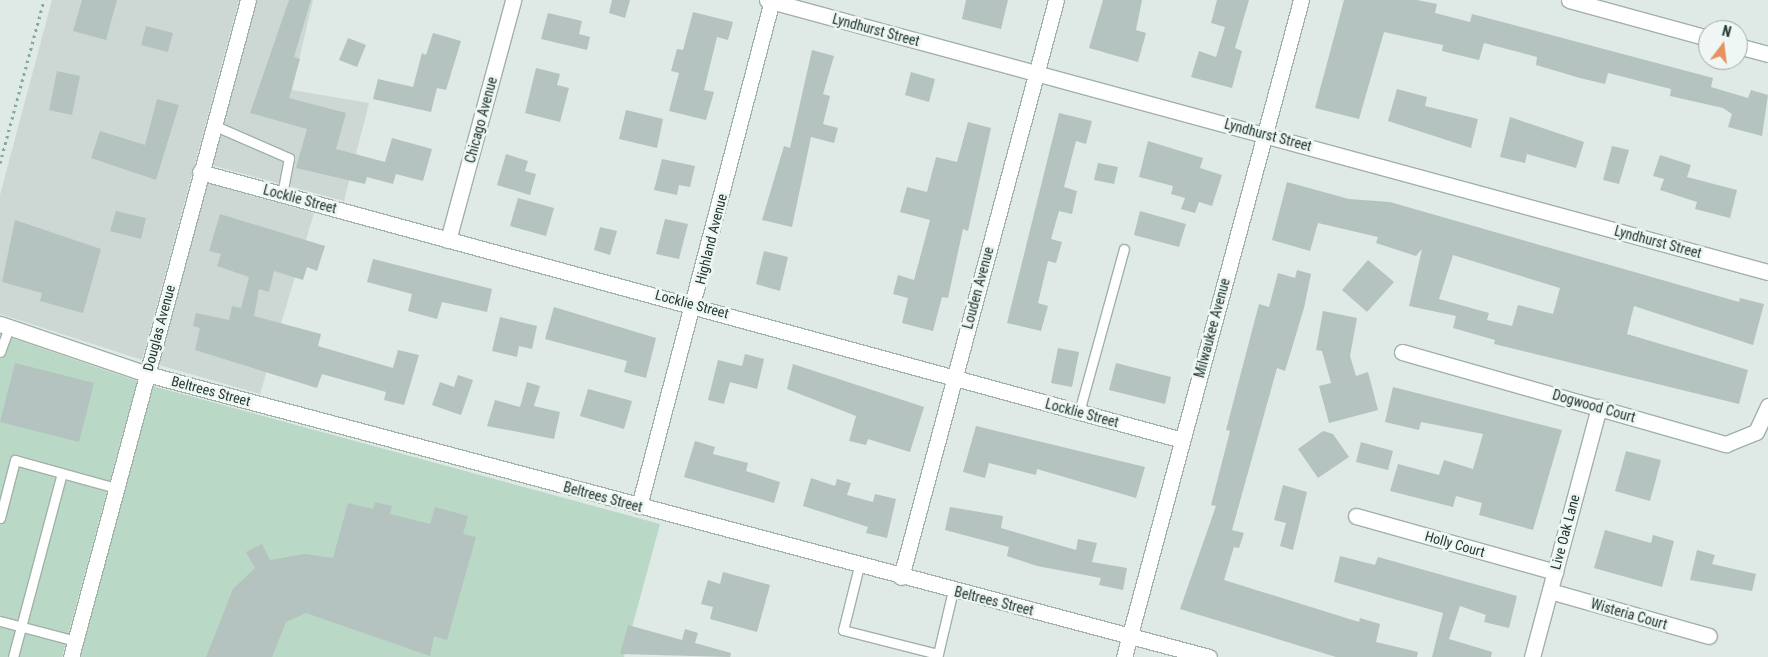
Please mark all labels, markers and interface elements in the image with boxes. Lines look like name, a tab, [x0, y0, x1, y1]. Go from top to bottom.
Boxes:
street label: Lyndhurst Street	[831, 10, 921, 50]
north arrow	[1698, 20, 1748, 70]
text: N	[1720, 23, 1733, 40]
street label: Chicago Avenue	[461, 75, 501, 165]
street label: Lyndhurst Street	[1223, 115, 1313, 155]
street label: Locklie Street	[261, 181, 339, 217]
street label: Highland Avenue	[692, 192, 730, 286]
street label: Lyndhurst Street	[1613, 222, 1703, 262]
street label: Louden Avenue	[959, 245, 997, 331]
street label: Milwaukee Avenue	[1191, 276, 1233, 380]
street label: Douglas Avenue	[139, 283, 179, 373]
street label: Locklie Street	[653, 286, 731, 322]
street label: Beltrees Street	[170, 372, 252, 410]
street label: Dogwood Court	[1550, 386, 1638, 426]
street label: Locklie Street	[1043, 395, 1121, 431]
street label: Beltrees Street	[562, 478, 644, 516]
street label: Live Oak Lane	[1547, 493, 1583, 571]
street label: Holly Court	[1423, 527, 1487, 561]
street label: Beltrees Street	[953, 583, 1035, 619]
street label: Wisteria Court	[1589, 595, 1669, 633]

